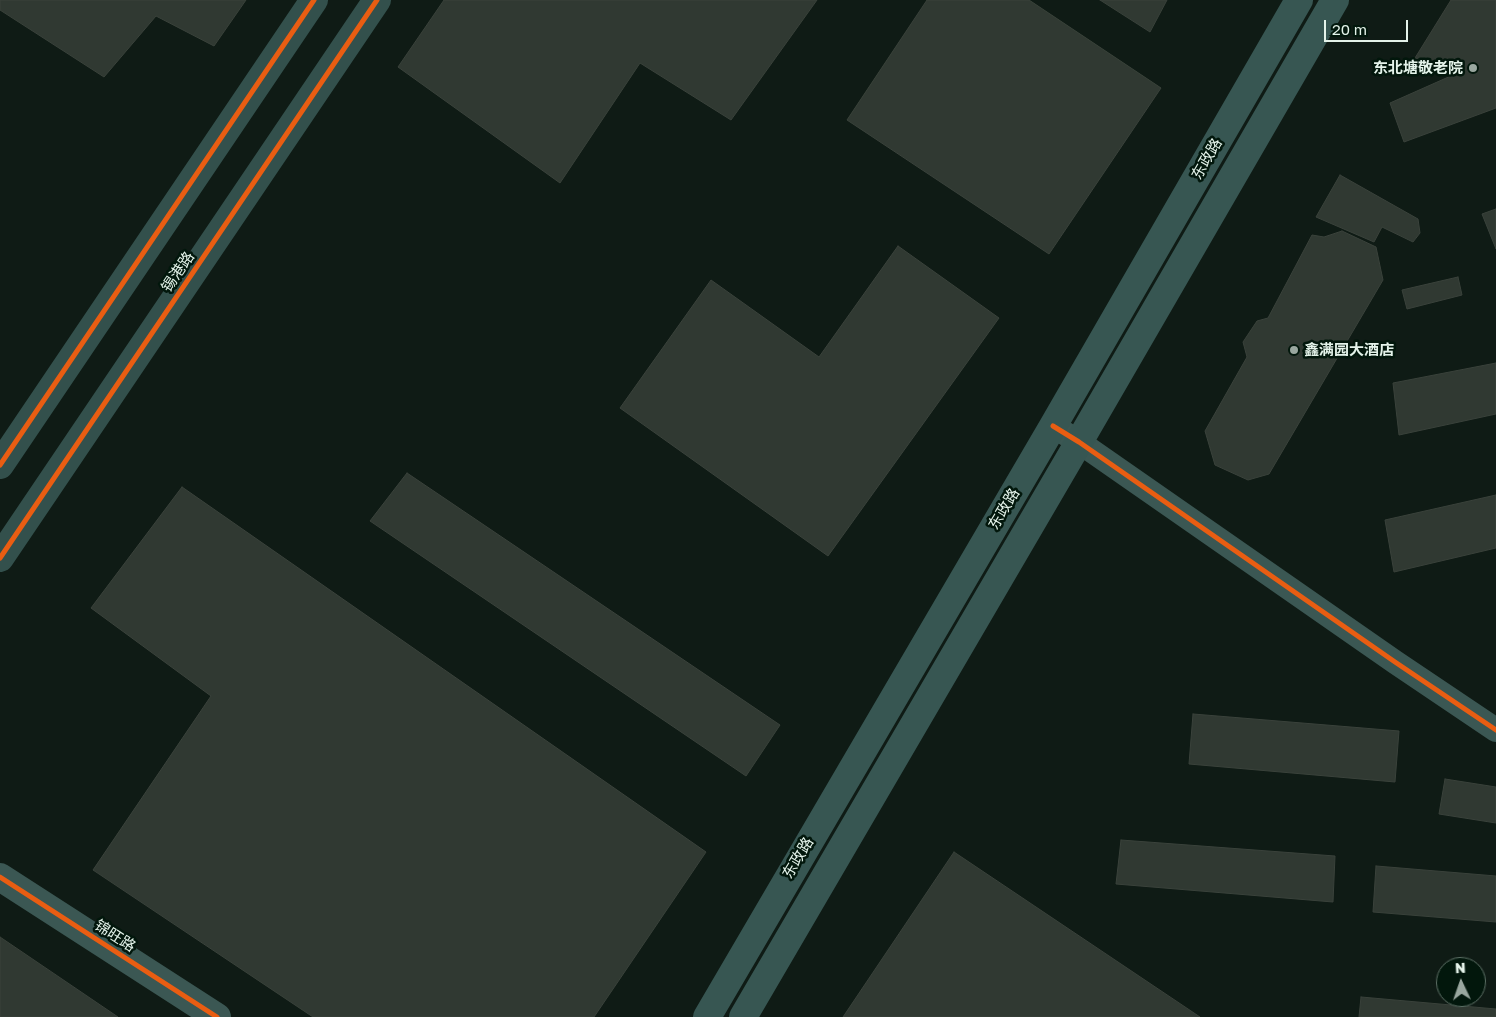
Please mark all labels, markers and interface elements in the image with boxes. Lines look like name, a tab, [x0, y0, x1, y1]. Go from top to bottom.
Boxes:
scale bar	[1326, 10, 1410, 42]
text: 20 m	[1332, 20, 1367, 38]
place label: 东北塘敬老院	[1373, 59, 1463, 77]
marker: 东北塘敬老院	[1467, 62, 1479, 74]
street label: 东政路	[1188, 135, 1226, 183]
street label: 锡港路	[158, 248, 198, 296]
place label: 鑫满园大酒店	[1304, 341, 1394, 359]
marker: 鑫满园大酒店	[1288, 344, 1300, 356]
street label: 东政路	[985, 485, 1023, 533]
street label: 东政路	[779, 834, 817, 882]
street label: 锦旺路	[91, 916, 139, 956]
north arrow	[1436, 957, 1486, 1007]
text: N	[1454, 959, 1466, 976]

